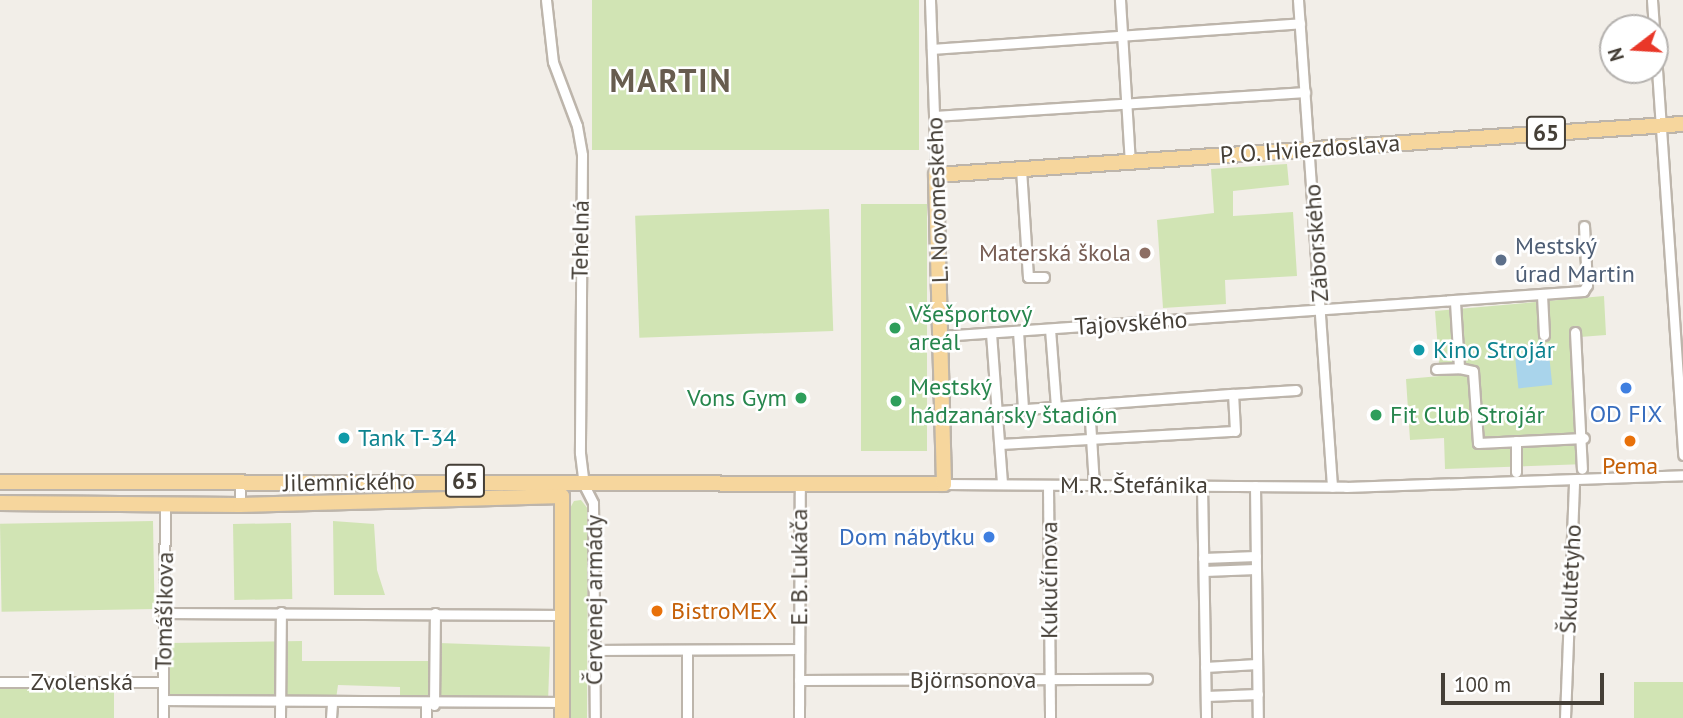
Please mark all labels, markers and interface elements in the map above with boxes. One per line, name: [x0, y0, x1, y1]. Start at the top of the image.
north arrow: [1599, 14, 1669, 84]
text: N: [1603, 45, 1629, 64]
district label: MARTIN: [610, 61, 732, 99]
road number: 65: [1525, 114, 1567, 152]
street label: L. Novomeského: [920, 116, 954, 284]
street label: P. O. Hviezdoslava: [1217, 128, 1403, 170]
street label: Záborského: [1298, 183, 1334, 303]
street label: Tehelná: [565, 200, 595, 280]
place label: Mestský úrad Martin: [1515, 232, 1635, 288]
place label: Materská škola: [979, 239, 1131, 267]
marker: Materská škola: [1137, 245, 1153, 261]
marker: Mestský úrad Martin: [1493, 252, 1509, 268]
place label: Všešportový areál: [909, 300, 1032, 356]
street label: Tajovského: [1074, 305, 1188, 341]
marker: Všešportový areál: [887, 320, 903, 336]
place label: Kino Strojár: [1433, 336, 1555, 364]
marker: Kino Strojár: [1411, 342, 1427, 358]
place label: Mestský hádzanársky štadión: [910, 373, 1118, 429]
marker: OD FIX: [1618, 380, 1634, 396]
place label: Vons Gym: [687, 384, 787, 412]
marker: Vons Gym: [793, 390, 809, 406]
marker: Mestský hádzanársky štadión: [888, 393, 904, 409]
place label: OD FIX: [1590, 400, 1662, 428]
place label: Fit Club Strojár: [1390, 401, 1545, 429]
marker: Fit Club Strojár: [1368, 407, 1384, 423]
place label: Tank T-34: [358, 424, 458, 452]
marker: Tank T-34: [336, 430, 352, 446]
marker: Pema: [1622, 433, 1638, 449]
place label: Pema: [1602, 452, 1658, 480]
road number: 65: [444, 461, 486, 500]
street label: Jilemnického: [283, 466, 415, 498]
street label: M. R. Štefánika: [1058, 471, 1210, 499]
street label: E. B. Lukáča: [785, 507, 813, 627]
street label: Červenej armády: [580, 515, 608, 685]
street label: Kukučínova: [1035, 521, 1063, 639]
place label: Dom nábytku: [839, 523, 975, 551]
street label: Škultétyho: [1553, 524, 1587, 634]
marker: Dom nábytku: [981, 529, 997, 545]
street label: Tomášikova: [149, 552, 179, 670]
place label: BistroMEX: [671, 597, 777, 625]
marker: BistroMEX: [649, 603, 665, 619]
scale bar: [1445, 658, 1608, 702]
street label: Björnsonova: [910, 666, 1036, 694]
street label: Zvolenská: [31, 668, 133, 696]
text: 100 m: [1454, 671, 1511, 698]

